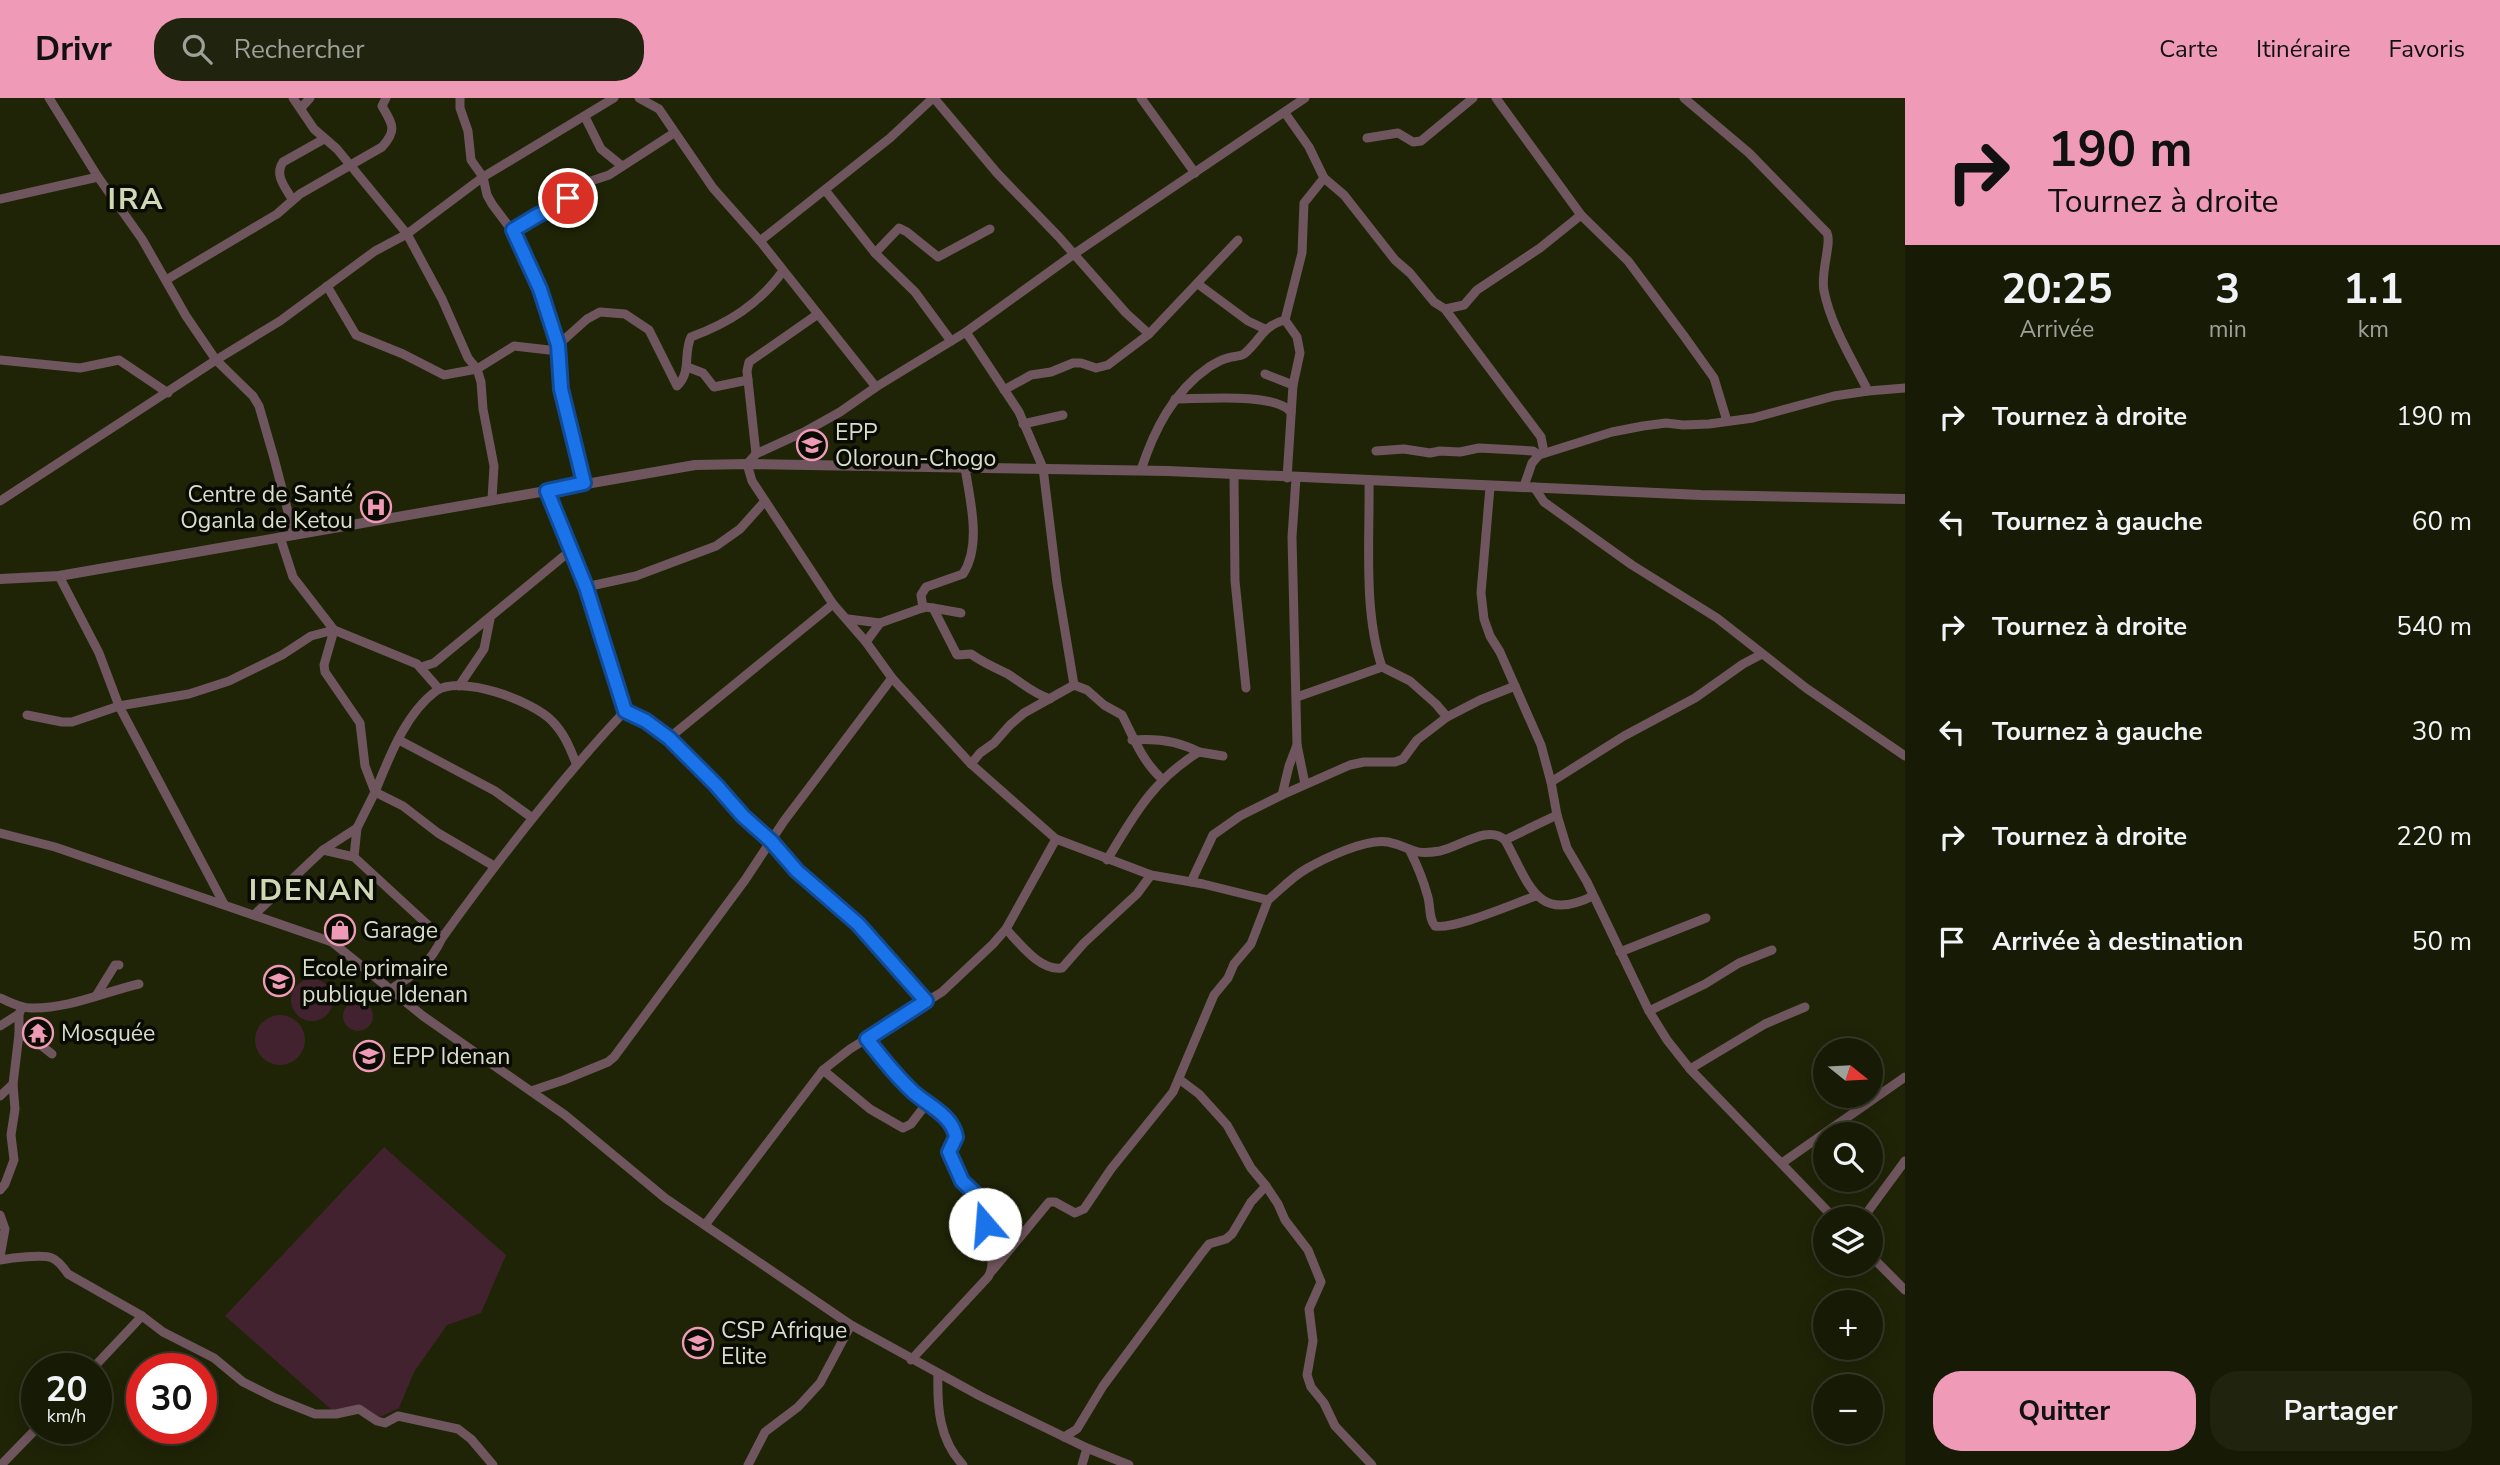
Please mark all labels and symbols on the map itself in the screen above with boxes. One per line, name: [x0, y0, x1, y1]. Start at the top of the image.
pin: [538, 168, 598, 228]
district label: IRA: [108, 179, 164, 220]
place label: EPP Oloroun-Chogo: [835, 417, 996, 474]
school or university icon: EPP Oloroun-Chogo: [795, 428, 829, 462]
place label: Centre de Santé Oganla de Ketou: [180, 479, 353, 536]
hospital icon: Centre de Santé Oganla de Ketou: [359, 490, 393, 524]
district label: IDENAN: [249, 870, 377, 911]
shop icon: Garage: [323, 913, 357, 947]
place label: Garage: [363, 915, 438, 946]
place label: Ecole primaire publique Idenan: [302, 953, 468, 1010]
school or university icon: Ecole primaire publique Idenan: [262, 964, 296, 998]
temple icon: Mosquée: [21, 1016, 55, 1050]
place label: Mosquée: [61, 1018, 155, 1049]
north arrow: [1813, 1038, 1883, 1108]
school or university icon: EPP Idenan: [352, 1039, 386, 1073]
place label: EPP Idenan: [392, 1041, 510, 1072]
position arrow: [948, 1187, 1022, 1261]
place label: CSP Afrique Elite: [721, 1315, 847, 1372]
school or university icon: CSP Afrique Elite: [681, 1326, 715, 1360]
speed limit sign: 30: [126, 1353, 217, 1444]

